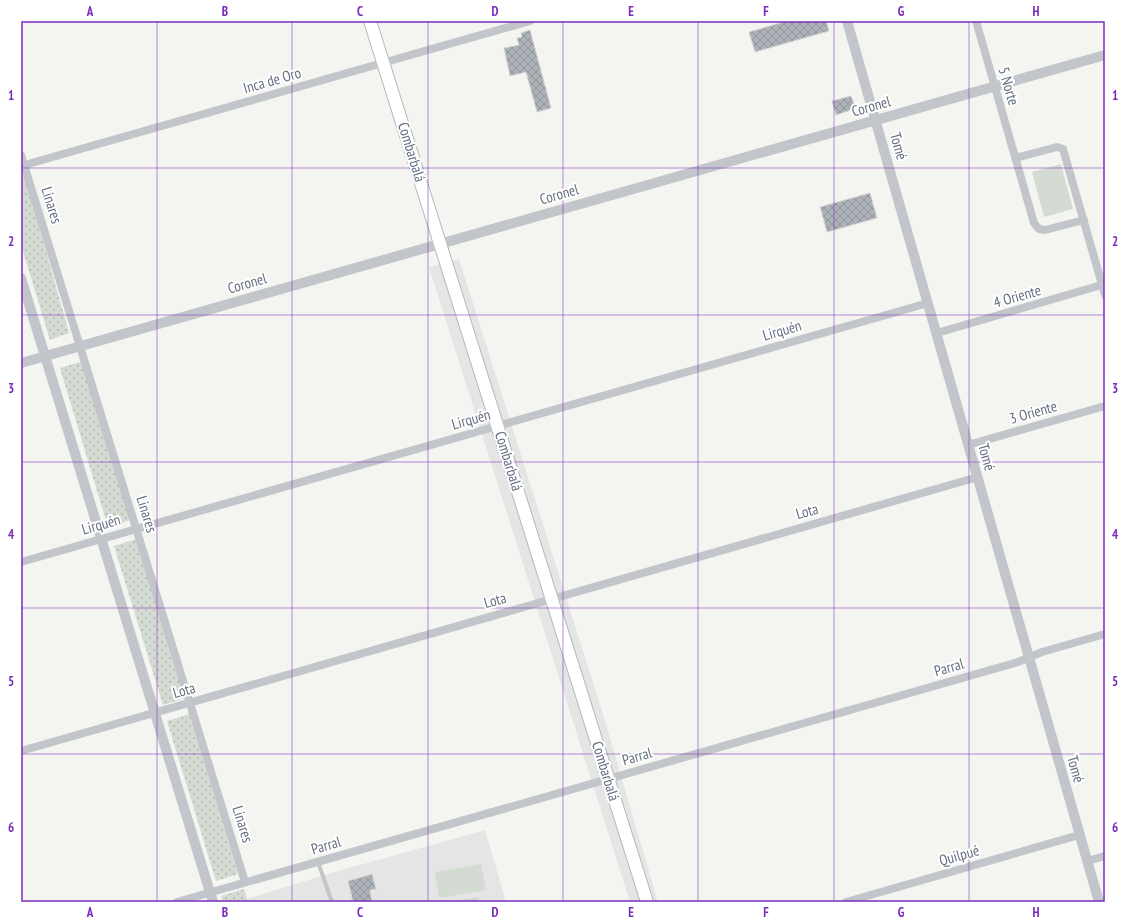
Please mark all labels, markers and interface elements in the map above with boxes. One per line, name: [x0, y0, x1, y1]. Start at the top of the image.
text: A: [86, 3, 94, 20]
text: B: [222, 3, 228, 20]
text: C: [357, 3, 363, 20]
text: D: [492, 3, 499, 20]
text: E: [628, 3, 634, 20]
text: F: [763, 3, 769, 20]
text: G: [898, 3, 905, 20]
text: H: [1033, 3, 1040, 20]
street label: Inca de Oro: [241, 63, 303, 97]
street label: 5 Norte: [994, 65, 1024, 107]
text: 1: [8, 87, 14, 104]
text: 1: [1112, 87, 1118, 104]
street label: Coronel: [849, 91, 893, 121]
street label: Combarbalá: [394, 120, 430, 184]
street label: Tomé: [886, 130, 912, 162]
street label: Coronel: [537, 179, 581, 209]
street label: Linares: [37, 184, 67, 226]
text: 2: [8, 233, 14, 250]
text: 2: [1112, 233, 1118, 250]
street label: Coronel: [225, 268, 269, 298]
street label: 4 Oriente: [991, 280, 1043, 312]
street label: Lirquén: [760, 315, 804, 345]
text: 3: [8, 380, 14, 397]
text: 3: [1112, 380, 1118, 397]
street label: 3 Oriente: [1007, 396, 1059, 428]
street label: Lirquén: [449, 404, 493, 434]
street label: Combarbalá: [491, 429, 527, 493]
street label: Tomé: [974, 441, 1000, 473]
street label: Linares: [132, 493, 162, 535]
street label: Lota: [794, 499, 820, 523]
street label: Lirquén: [79, 509, 123, 539]
text: 4: [8, 526, 15, 543]
text: 4: [1112, 526, 1119, 543]
street label: Lota: [482, 588, 508, 612]
street label: Parral: [932, 654, 967, 680]
text: 5: [8, 673, 14, 690]
text: 5: [1112, 673, 1118, 690]
street label: Lota: [171, 678, 197, 702]
street label: Combarbalá: [588, 739, 624, 803]
street label: Parral: [620, 743, 655, 769]
street label: Tomé: [1063, 753, 1089, 785]
street label: Linares: [228, 803, 258, 845]
text: 6: [8, 819, 14, 836]
text: 6: [1112, 819, 1118, 836]
street label: Parral: [309, 832, 344, 858]
street label: Quilpué: [937, 840, 981, 870]
text: A: [86, 904, 94, 921]
text: B: [222, 904, 228, 921]
text: C: [357, 904, 363, 921]
text: D: [492, 904, 499, 921]
text: E: [628, 904, 634, 921]
text: F: [763, 904, 769, 921]
text: G: [898, 904, 905, 921]
text: H: [1033, 904, 1040, 921]

